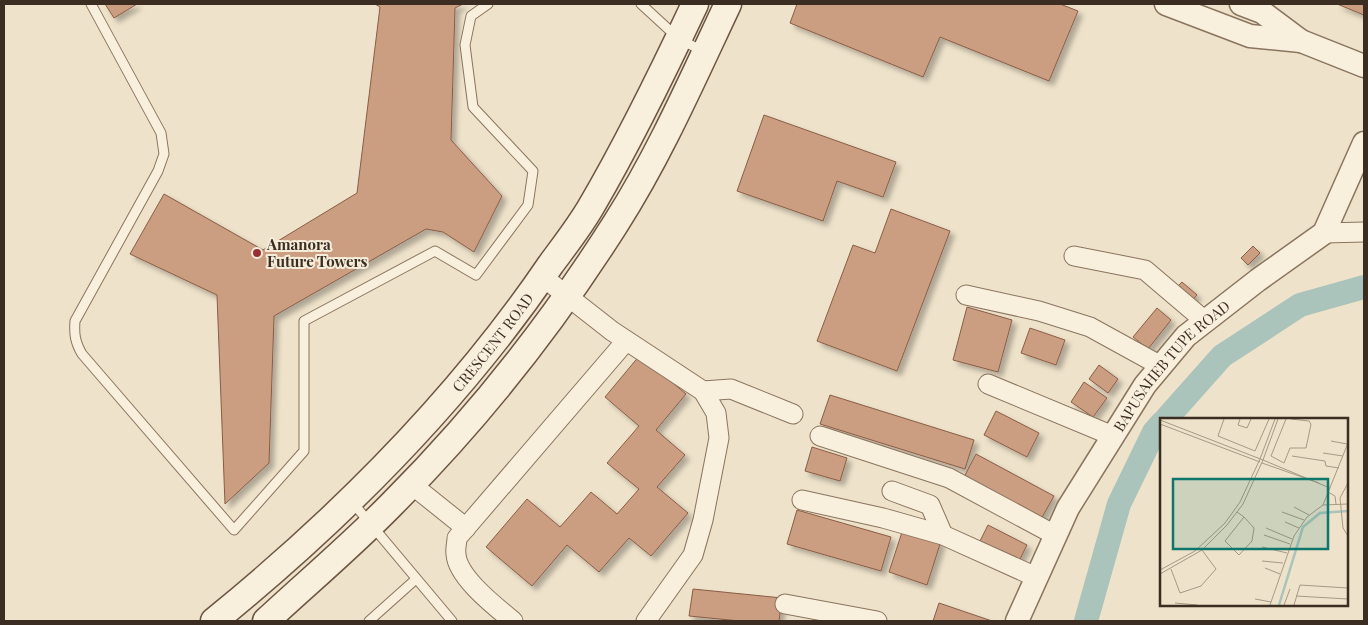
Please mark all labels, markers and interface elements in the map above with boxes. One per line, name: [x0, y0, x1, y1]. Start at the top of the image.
place label: Amanora Future Towers: [266, 234, 368, 271]
marker: Amanora Future Towers: [251, 247, 263, 259]
street label: CRESCENT ROAD: [447, 289, 538, 396]
street label: BAPUSAHEB TUPE ROAD: [1108, 296, 1234, 435]
inset map: [1160, 418, 1348, 605]

